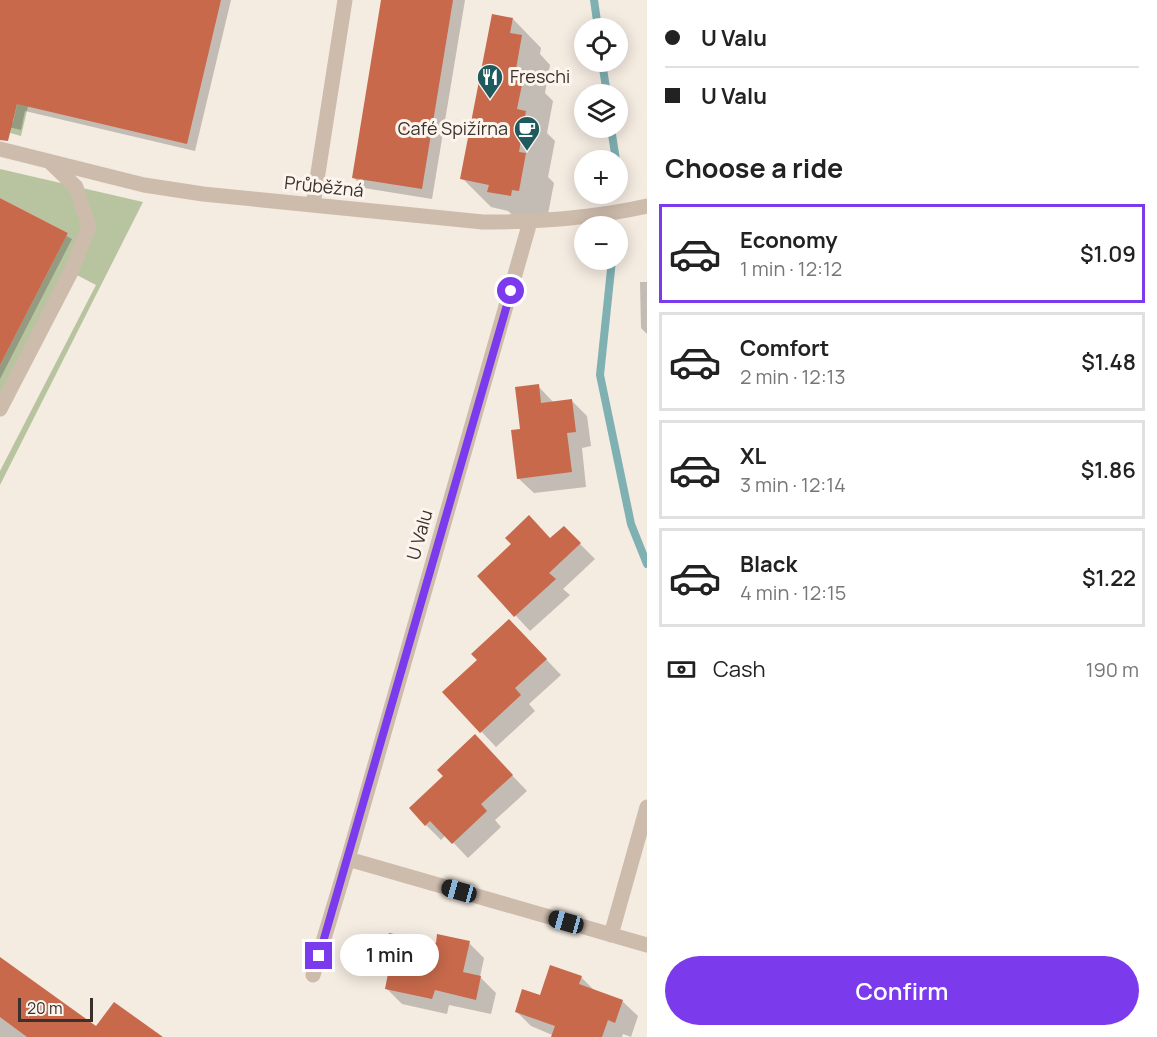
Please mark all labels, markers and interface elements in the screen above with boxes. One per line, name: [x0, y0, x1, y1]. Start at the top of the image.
map controls: [574, 18, 628, 270]
button: locate: [574, 18, 628, 72]
text: U Valu: [701, 23, 767, 53]
restaurant icon: Freschi: [475, 62, 505, 100]
place label: Freschi: [510, 64, 570, 88]
text: U Valu: [701, 81, 767, 111]
button: layers: [574, 84, 628, 138]
cafe icon: Café Spižírna: [512, 114, 542, 152]
place label: Café Spižírna: [398, 116, 508, 140]
text: Choose a ride: [665, 149, 843, 186]
button: +: [574, 150, 628, 204]
street label: Průběžná: [283, 170, 365, 202]
button: −: [574, 216, 628, 270]
text: Economy: [740, 225, 838, 255]
icon: car: [668, 227, 722, 281]
text: $1.09: [1080, 239, 1136, 269]
text: 1 min · 12:12: [740, 255, 842, 282]
route start: [497, 277, 524, 304]
text: Comfort: [740, 333, 829, 363]
icon: car: [668, 335, 722, 389]
text: $1.48: [1081, 347, 1136, 377]
text: 2 min · 12:13: [740, 363, 845, 390]
text: XL: [740, 441, 766, 471]
icon: car: [668, 443, 722, 497]
text: $1.86: [1081, 455, 1136, 485]
text: 3 min · 12:14: [740, 471, 846, 498]
street label: U Valu: [400, 507, 438, 563]
text: Black: [740, 549, 797, 579]
icon: car: [668, 551, 722, 605]
text: $1.22: [1082, 563, 1136, 593]
text: 4 min · 12:15: [740, 579, 846, 606]
icon: cash: [665, 653, 698, 686]
text: Cash: [713, 654, 766, 684]
text: 190 m: [1086, 656, 1139, 683]
car: [439, 877, 479, 905]
car: [546, 908, 586, 936]
callout: 1 min: [340, 935, 439, 977]
text: 1 min: [366, 941, 413, 968]
route end: [305, 942, 332, 969]
button: Confirm: [665, 956, 1139, 1025]
scale bar: [18, 995, 93, 1022]
text: 20 m: [27, 997, 63, 1019]

